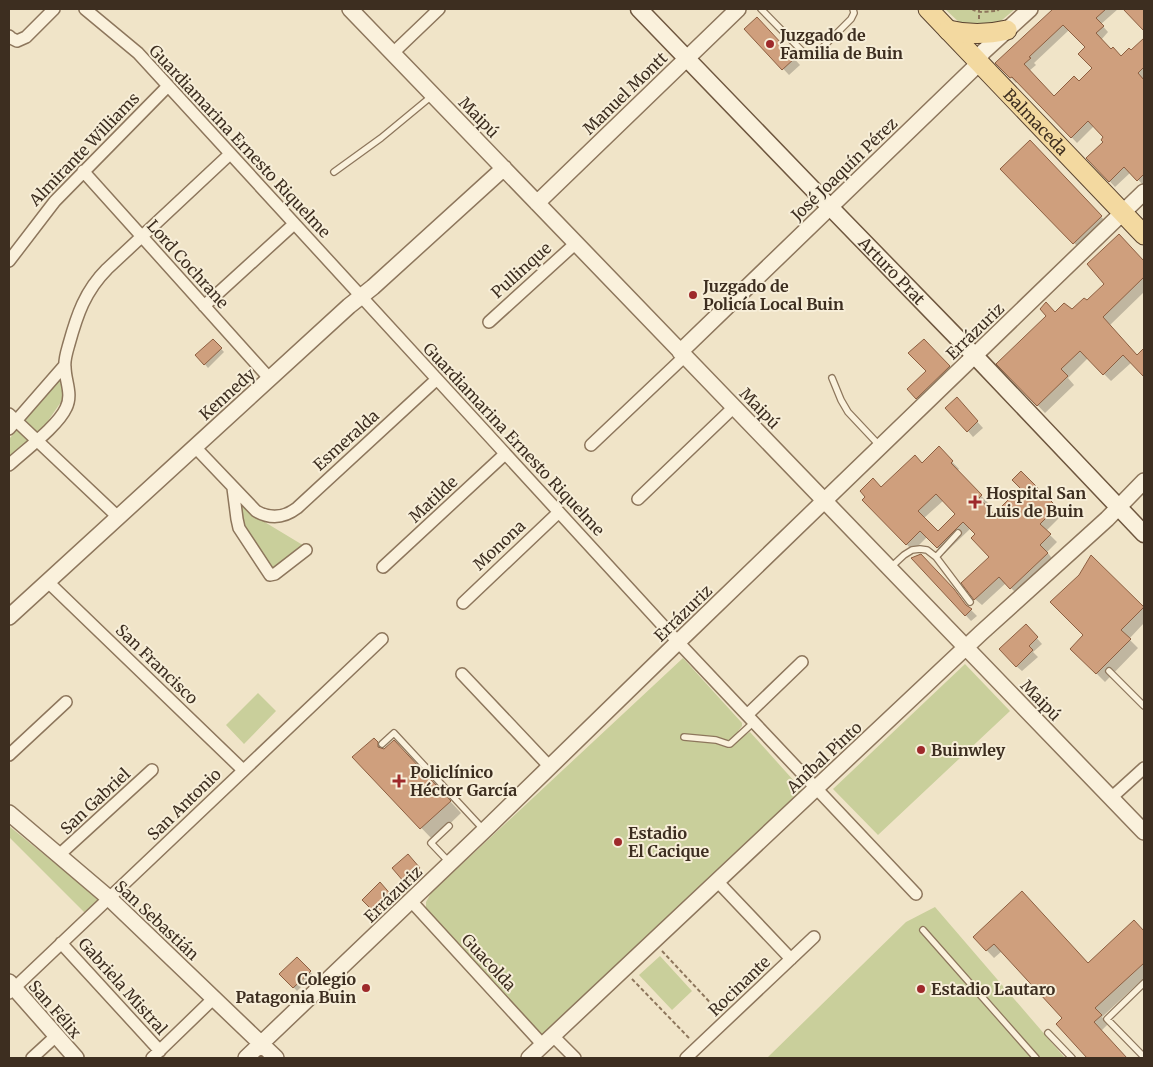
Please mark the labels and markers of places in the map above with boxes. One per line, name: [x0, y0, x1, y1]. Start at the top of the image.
place label: Juzgado de Familia de Buin: [779, 25, 903, 63]
marker: Juzgado de Familia de Buin: [764, 38, 776, 50]
place label: Juzgado de Policía Local Buin: [702, 276, 844, 314]
marker: Juzgado de Policía Local Buin: [687, 289, 699, 301]
place label: Hospital San Luis de Buin: [986, 483, 1086, 521]
marker: Hospital San Luis de Buin: [968, 495, 982, 509]
place label: Buinwley: [931, 740, 1006, 760]
marker: Buinwley: [915, 744, 927, 756]
place label: Policlínico Héctor García: [410, 762, 517, 800]
marker: Policlínico Héctor García: [392, 774, 406, 788]
place label: Estadio El Cacique: [628, 823, 710, 861]
marker: Estadio El Cacique: [612, 836, 624, 848]
place label: Colegio Patagonia Buin: [236, 969, 356, 1007]
place label: Estadio Lautaro: [931, 979, 1056, 999]
marker: Colegio Patagonia Buin: [360, 982, 372, 994]
marker: Estadio Lautaro: [915, 983, 927, 995]

